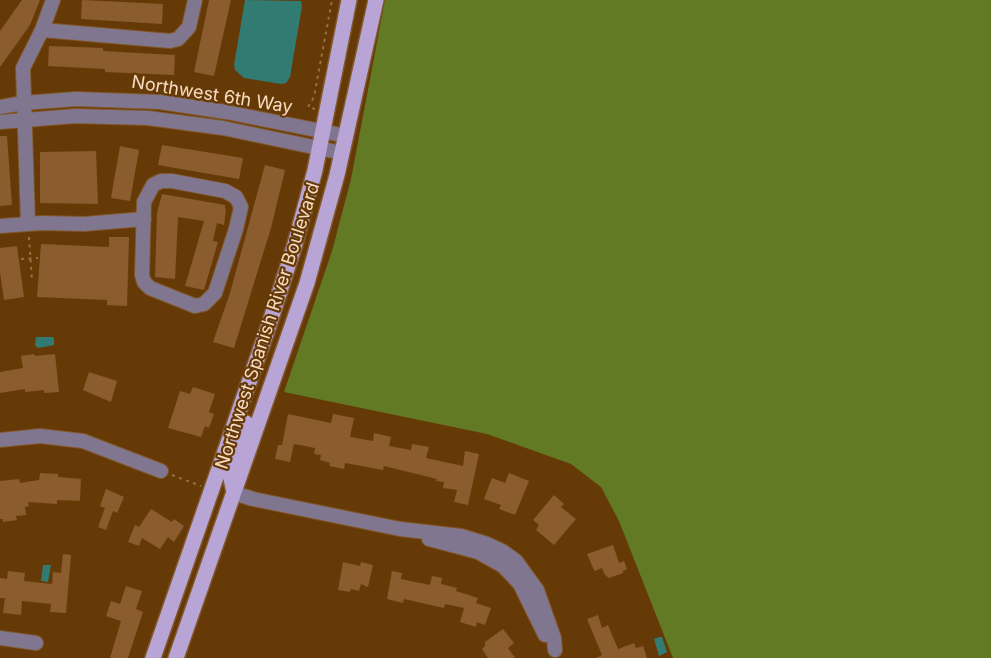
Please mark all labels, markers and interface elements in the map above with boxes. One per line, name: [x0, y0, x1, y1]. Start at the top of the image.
street label: Northwest 6th Way: [130, 72, 294, 118]
street label: Northwest Spanish River Boulevard: [211, 180, 325, 472]

